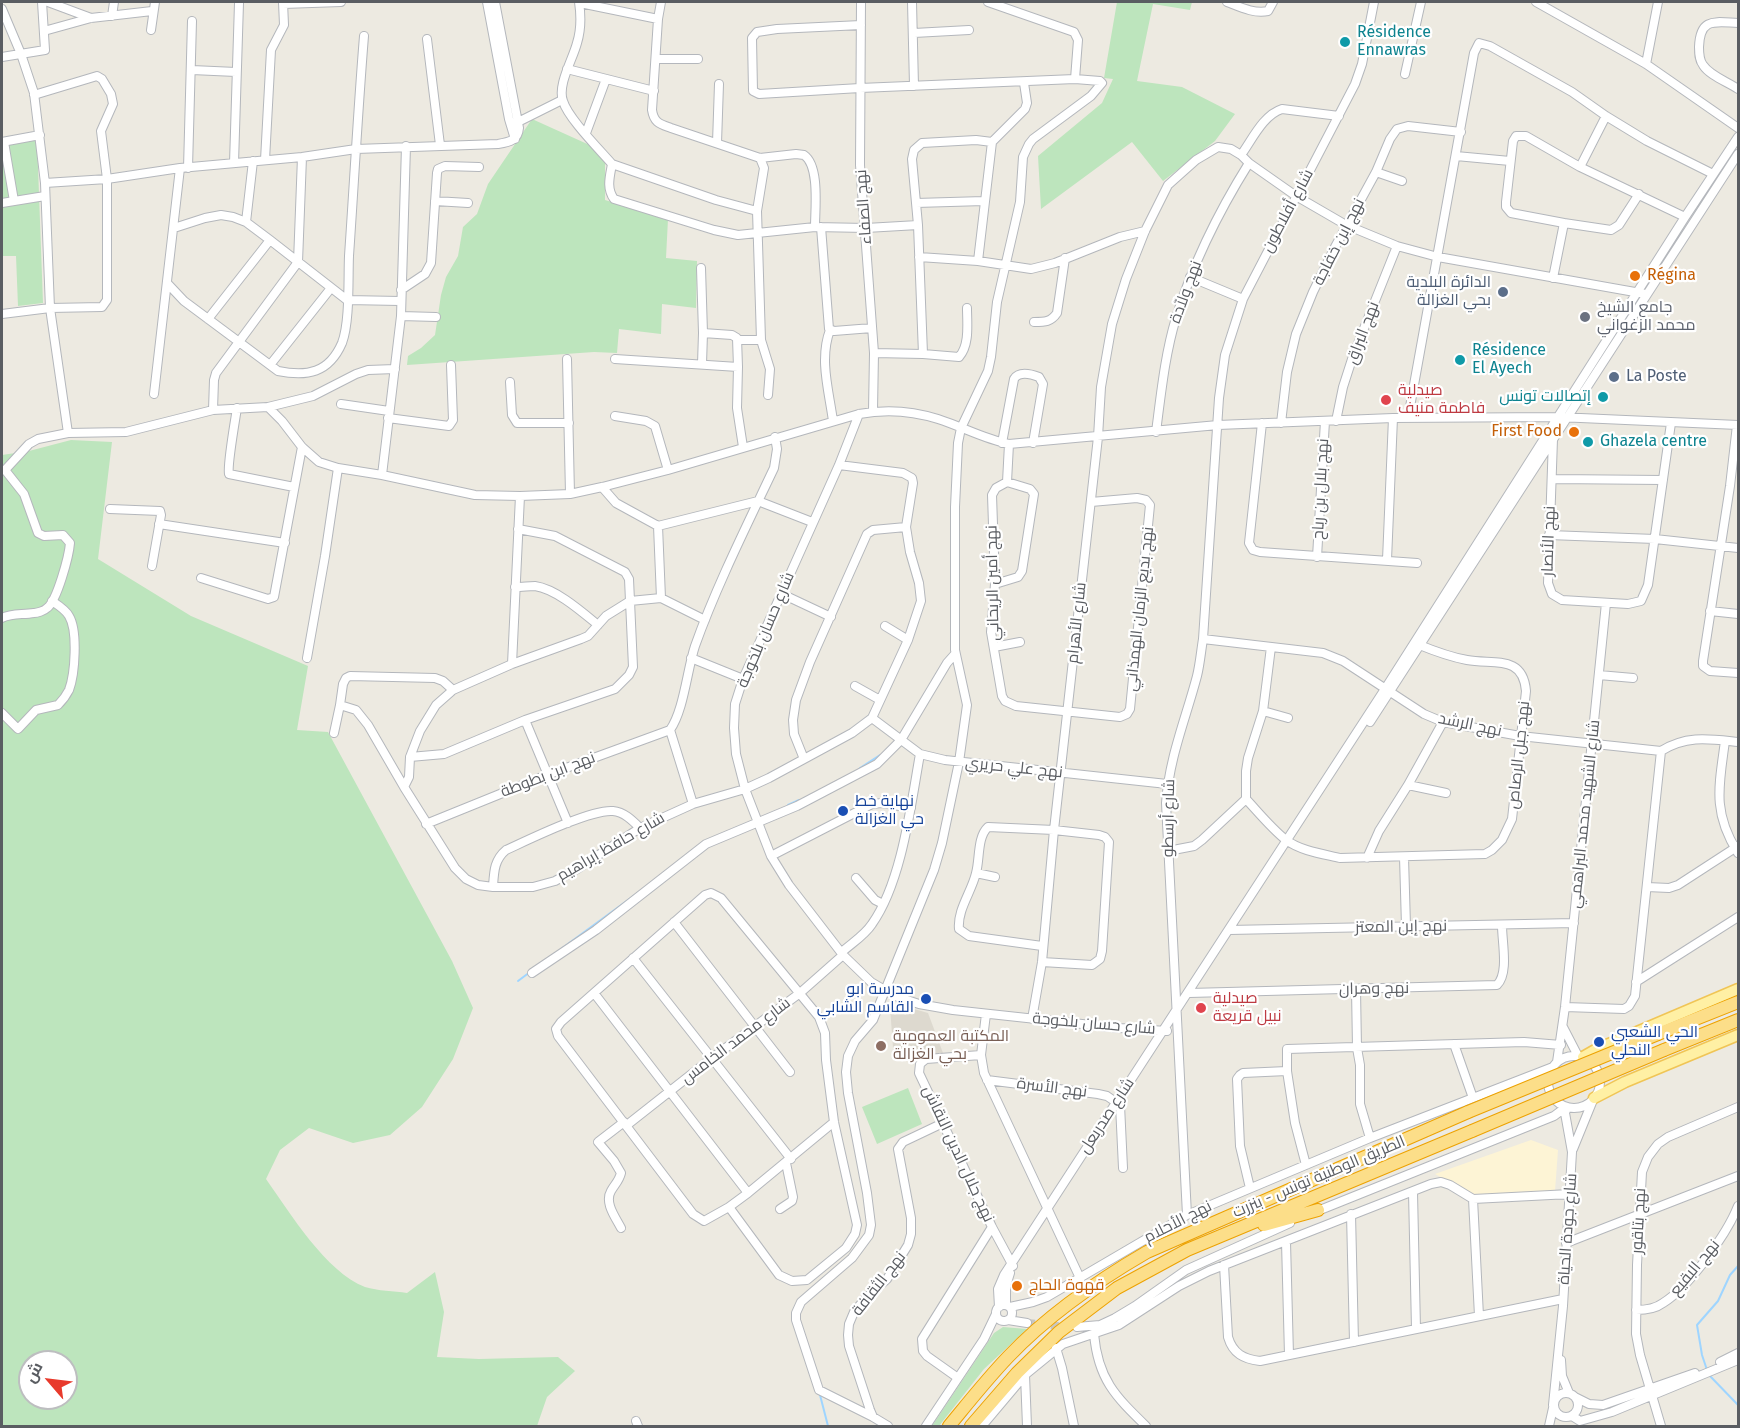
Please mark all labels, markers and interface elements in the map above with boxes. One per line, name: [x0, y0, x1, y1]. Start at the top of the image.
place label: Résidence Ennawras: [1357, 23, 1431, 61]
marker: Résidence Ennawras: [1338, 35, 1352, 49]
street label: شارع أفلاطون: [1258, 166, 1318, 256]
street label: نهج الصفاء: [852, 169, 876, 245]
street label: نهج إبن خفاجة: [1309, 195, 1369, 289]
street label: نهج ولاّدة: [1166, 258, 1206, 326]
place label: Régina: [1647, 266, 1696, 286]
marker: Régina: [1628, 269, 1642, 283]
place label: الدائرة البلدية بحي الغزالة: [1406, 273, 1491, 311]
marker: الدائرة البلدية بحي الغزالة: [1496, 285, 1510, 299]
place label: جامع الشيخ محمد الزغواني: [1597, 298, 1695, 336]
street label: نهج البراق: [1342, 299, 1384, 367]
marker: جامع الشيخ محمد الزغواني: [1578, 310, 1592, 324]
place label: Résidence El Ayech: [1472, 341, 1546, 379]
marker: Résidence El Ayech: [1453, 353, 1467, 367]
place label: La Poste: [1626, 367, 1687, 387]
marker: La Poste: [1607, 370, 1621, 384]
place label: صيدلية فاطمة منيف: [1398, 381, 1485, 419]
place label: إتصالات تونس: [1499, 387, 1591, 407]
marker: إتصالات تونس: [1596, 390, 1610, 404]
marker: صيدلية فاطمة منيف: [1379, 393, 1393, 407]
place label: First Food: [1491, 422, 1562, 442]
marker: First Food: [1567, 425, 1581, 439]
place label: Ghazela centre: [1600, 432, 1707, 452]
marker: Ghazela centre: [1581, 435, 1595, 449]
street label: نهج بلال بن رباح: [1309, 438, 1333, 540]
street label: نهج الأنصار: [1538, 505, 1560, 577]
street label: نهج أمين الريحاني: [982, 525, 1004, 641]
street label: نهج بديع الزمان الهمذاني: [1122, 526, 1158, 692]
street label: شارع حسان بلخوجة: [733, 569, 799, 691]
street label: شارع الأهرام: [1063, 581, 1091, 665]
street label: نهج جبل الرصاص: [1504, 700, 1534, 810]
street label: نهج الرشد: [1436, 709, 1504, 741]
street label: شارع الشهيد محمد البراهمي: [1566, 719, 1604, 909]
street label: نهج ابن بطوطة: [498, 748, 598, 802]
street label: نهج علي حريري: [964, 753, 1064, 783]
street label: شارع أرسطو: [1159, 779, 1179, 857]
place label: نهاية خط حي الغزالة: [855, 792, 924, 830]
marker: نهاية خط حي الغزالة: [836, 804, 850, 818]
street label: شارع حافظ إبراهيم: [554, 808, 668, 886]
street label: نهج إبن المعتز: [1355, 917, 1447, 937]
street label: نهج وهران: [1339, 979, 1409, 999]
place label: مدرسة ابو القاسم الشابي: [817, 980, 914, 1018]
place label: صيدلية نبيل قريعة: [1213, 989, 1282, 1027]
marker: مدرسة ابو القاسم الشابي: [919, 992, 933, 1006]
street label: شارع محمد الخامس: [677, 994, 795, 1088]
marker: صيدلية نبيل قريعة: [1194, 1001, 1208, 1015]
street label: شارع حسان بلخوجة: [1032, 1009, 1156, 1039]
place label: الحي الشعبي النحلي: [1611, 1023, 1698, 1061]
place label: المكتبة العمومية بحي الغزالة: [893, 1027, 1009, 1065]
marker: الحي الشعبي النحلي: [1592, 1035, 1606, 1049]
marker: المكتبة العمومية بحي الغزالة: [874, 1039, 888, 1053]
street label: نهج الأسرة: [1016, 1074, 1088, 1102]
street label: شارع صدربعل: [1075, 1074, 1139, 1158]
street label: نهج جلال الدين النقاش: [918, 1083, 998, 1225]
street label: الطريق الوطنية تونس - بنزرت: [1230, 1132, 1408, 1222]
street label: شارع جودة الحياة: [1555, 1173, 1581, 1285]
street label: نهج بتاقور: [1628, 1188, 1650, 1254]
street label: نهج الأحلام: [1141, 1197, 1215, 1247]
street label: نهج البقيع: [1666, 1236, 1724, 1300]
street label: نهج الثقافة: [848, 1248, 910, 1320]
place label: قهوة الحاج: [1029, 1276, 1104, 1296]
marker: قهوة الحاج: [1010, 1279, 1024, 1293]
north arrow: [18, 1350, 78, 1410]
text: ش: [20, 1359, 47, 1386]

